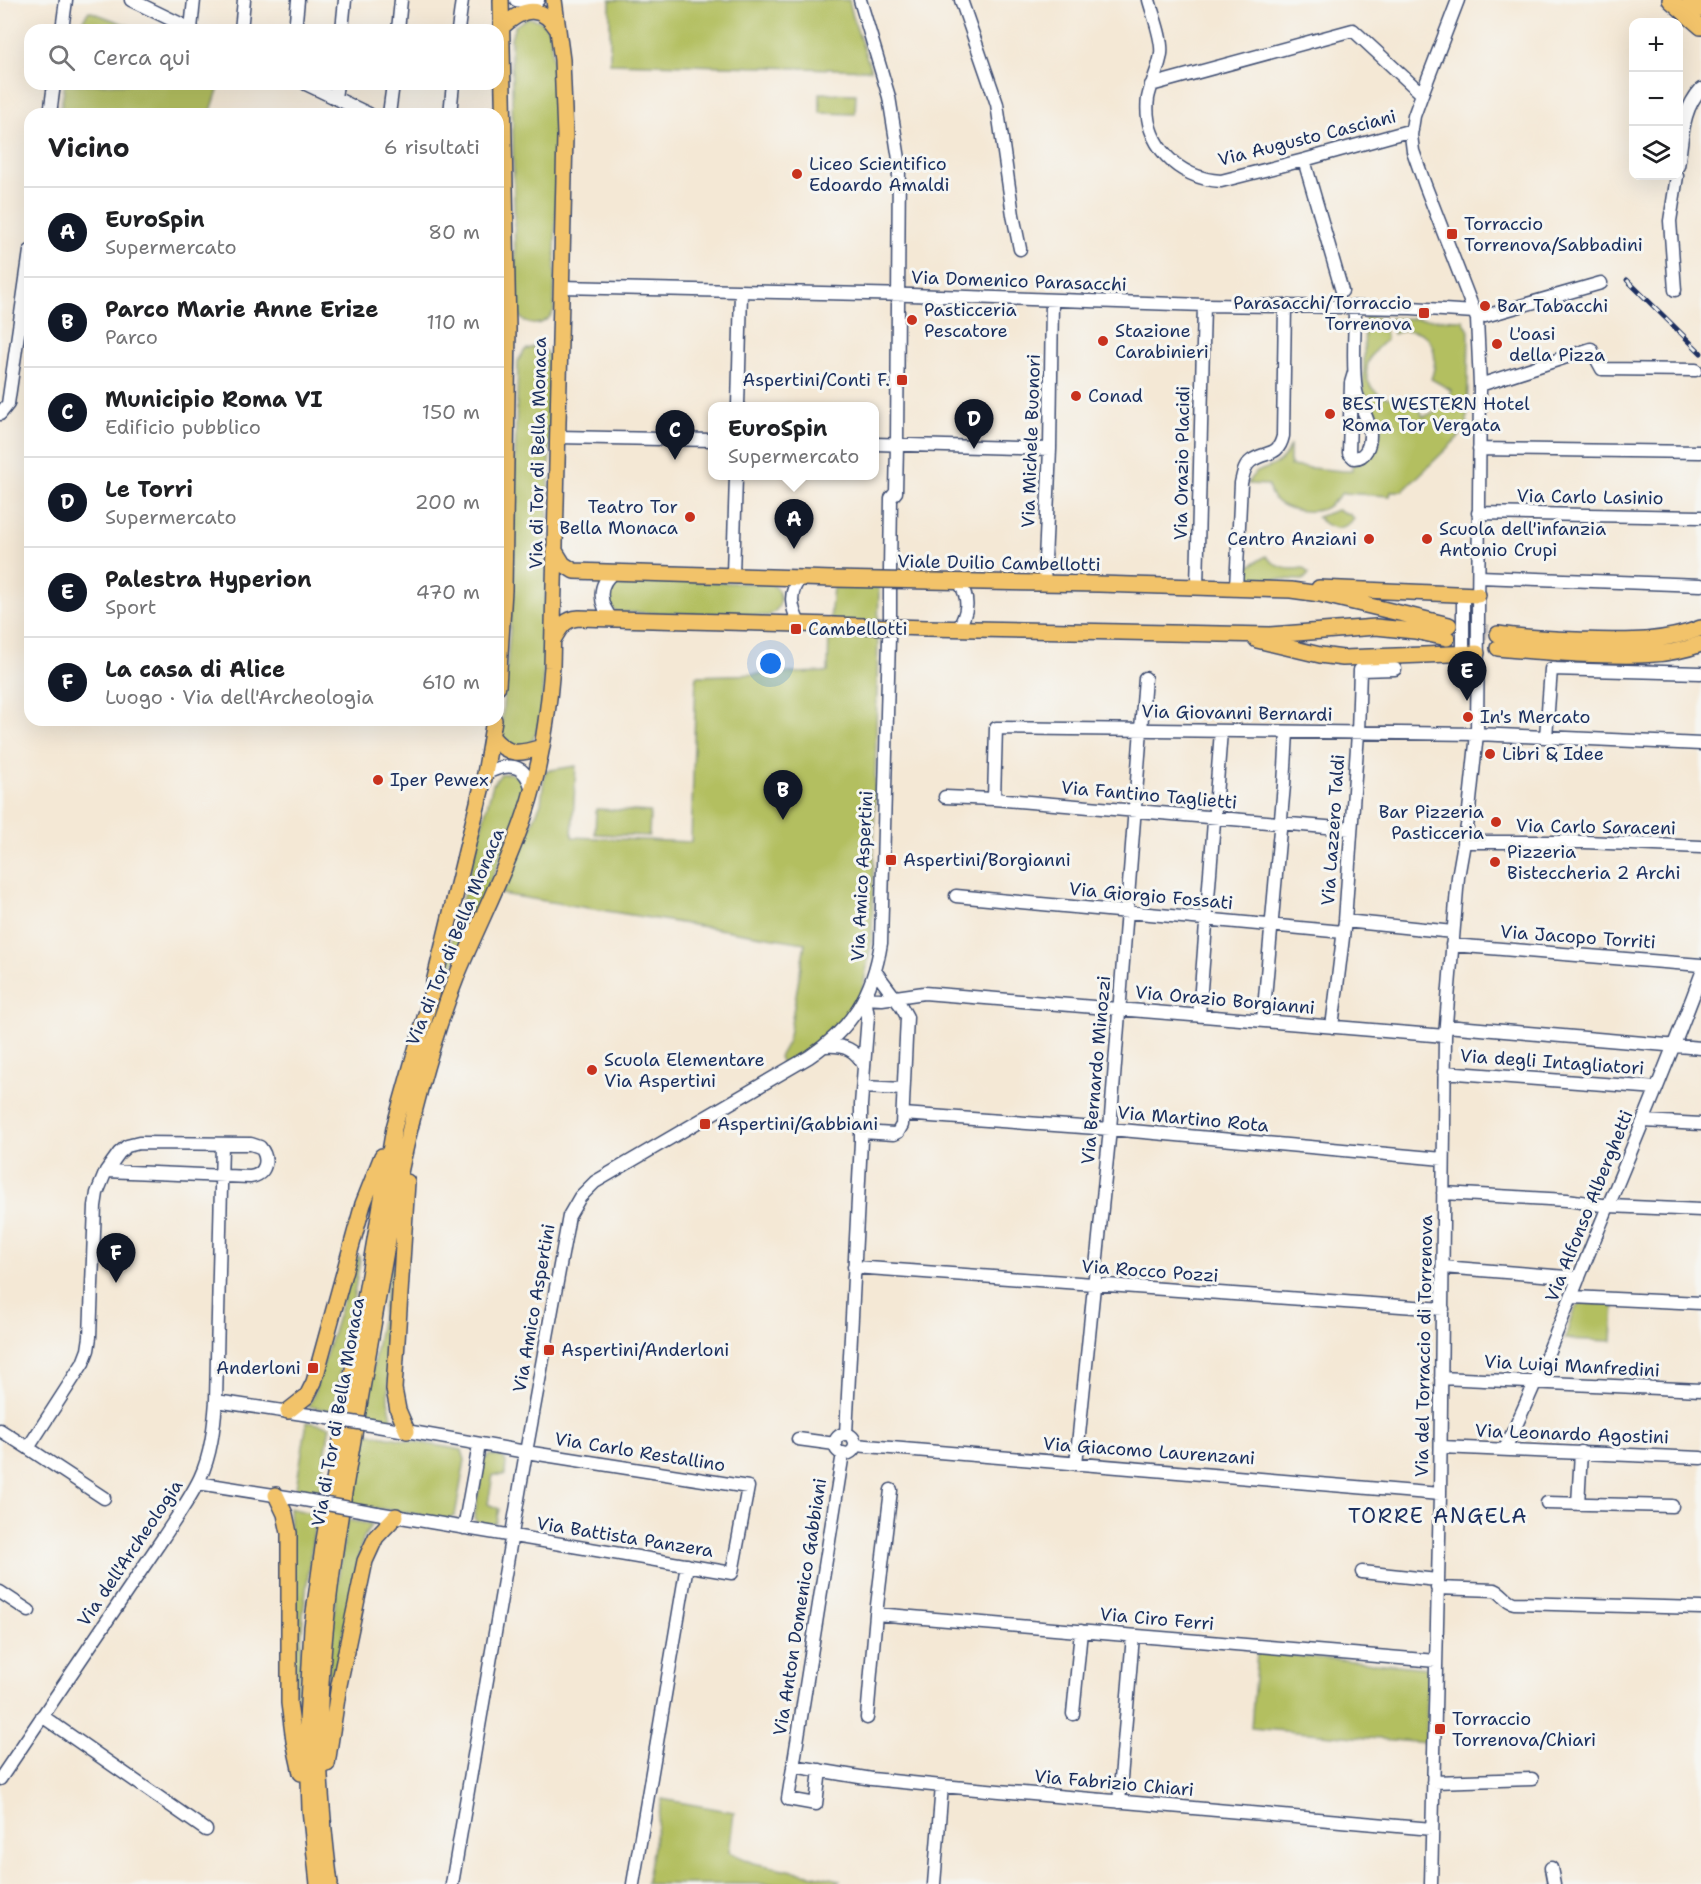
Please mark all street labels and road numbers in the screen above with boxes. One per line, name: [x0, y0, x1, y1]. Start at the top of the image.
street label: Via Augusto Casciani: [1215, 104, 1399, 172]
street label: Via Domenico Parasacchi: [911, 265, 1127, 297]
street label: Via di Tor di Bella Monaca: [524, 337, 552, 569]
street label: Via Michele Buonori: [1016, 354, 1046, 528]
street label: Via Orazio Placidi: [1169, 386, 1195, 540]
street label: Via Carlo Lasinio: [1516, 484, 1664, 510]
street label: Viale Duilio Cambellotti: [897, 549, 1101, 577]
street label: Via Giovanni Bernardi: [1141, 699, 1333, 727]
street label: Via Lazzero Taldi: [1316, 753, 1350, 907]
street label: Via Fantino Taglietti: [1060, 775, 1238, 815]
street label: Via Amico Aspertini: [846, 790, 878, 962]
street label: Via Carlo Saraceni: [1516, 814, 1676, 840]
street label: Via di Tor di Bella Monaca: [400, 825, 510, 1049]
street label: Via Giorgio Fossati: [1068, 877, 1234, 915]
street label: Via Jacopo Torriti: [1499, 920, 1657, 954]
street label: Via Bernardo Minozzi: [1076, 975, 1116, 1165]
street label: Via Orazio Borgianni: [1134, 980, 1316, 1020]
street label: Via degli Intagliatori: [1459, 1044, 1645, 1080]
street label: Via Martino Rota: [1116, 1100, 1270, 1138]
street label: Via Alfonso Alberghetti: [1540, 1107, 1638, 1305]
street label: Via del Torraccio di Torrenova: [1410, 1215, 1438, 1477]
street label: Via Amico Aspertini: [507, 1222, 561, 1394]
street label: Via Rocco Pozzi: [1081, 1254, 1219, 1288]
street label: Via di Tor di Bella Monaca: [306, 1296, 370, 1528]
street label: Via Luigi Manfredini: [1484, 1349, 1660, 1383]
street label: Via Leonardo Agostini: [1475, 1419, 1669, 1449]
street label: Via Carlo Restallino: [553, 1427, 727, 1477]
street label: Via Giacomo Laurenzani: [1042, 1432, 1256, 1470]
street label: Via dell'Archeologia: [72, 1475, 188, 1631]
street label: Via Anton Domenico Gabbiani: [768, 1476, 832, 1738]
street label: Via Battista Panzera: [535, 1511, 715, 1563]
street label: Via Ciro Ferri: [1099, 1602, 1215, 1636]
street label: Via Fabrizio Chiari: [1033, 1764, 1195, 1802]

